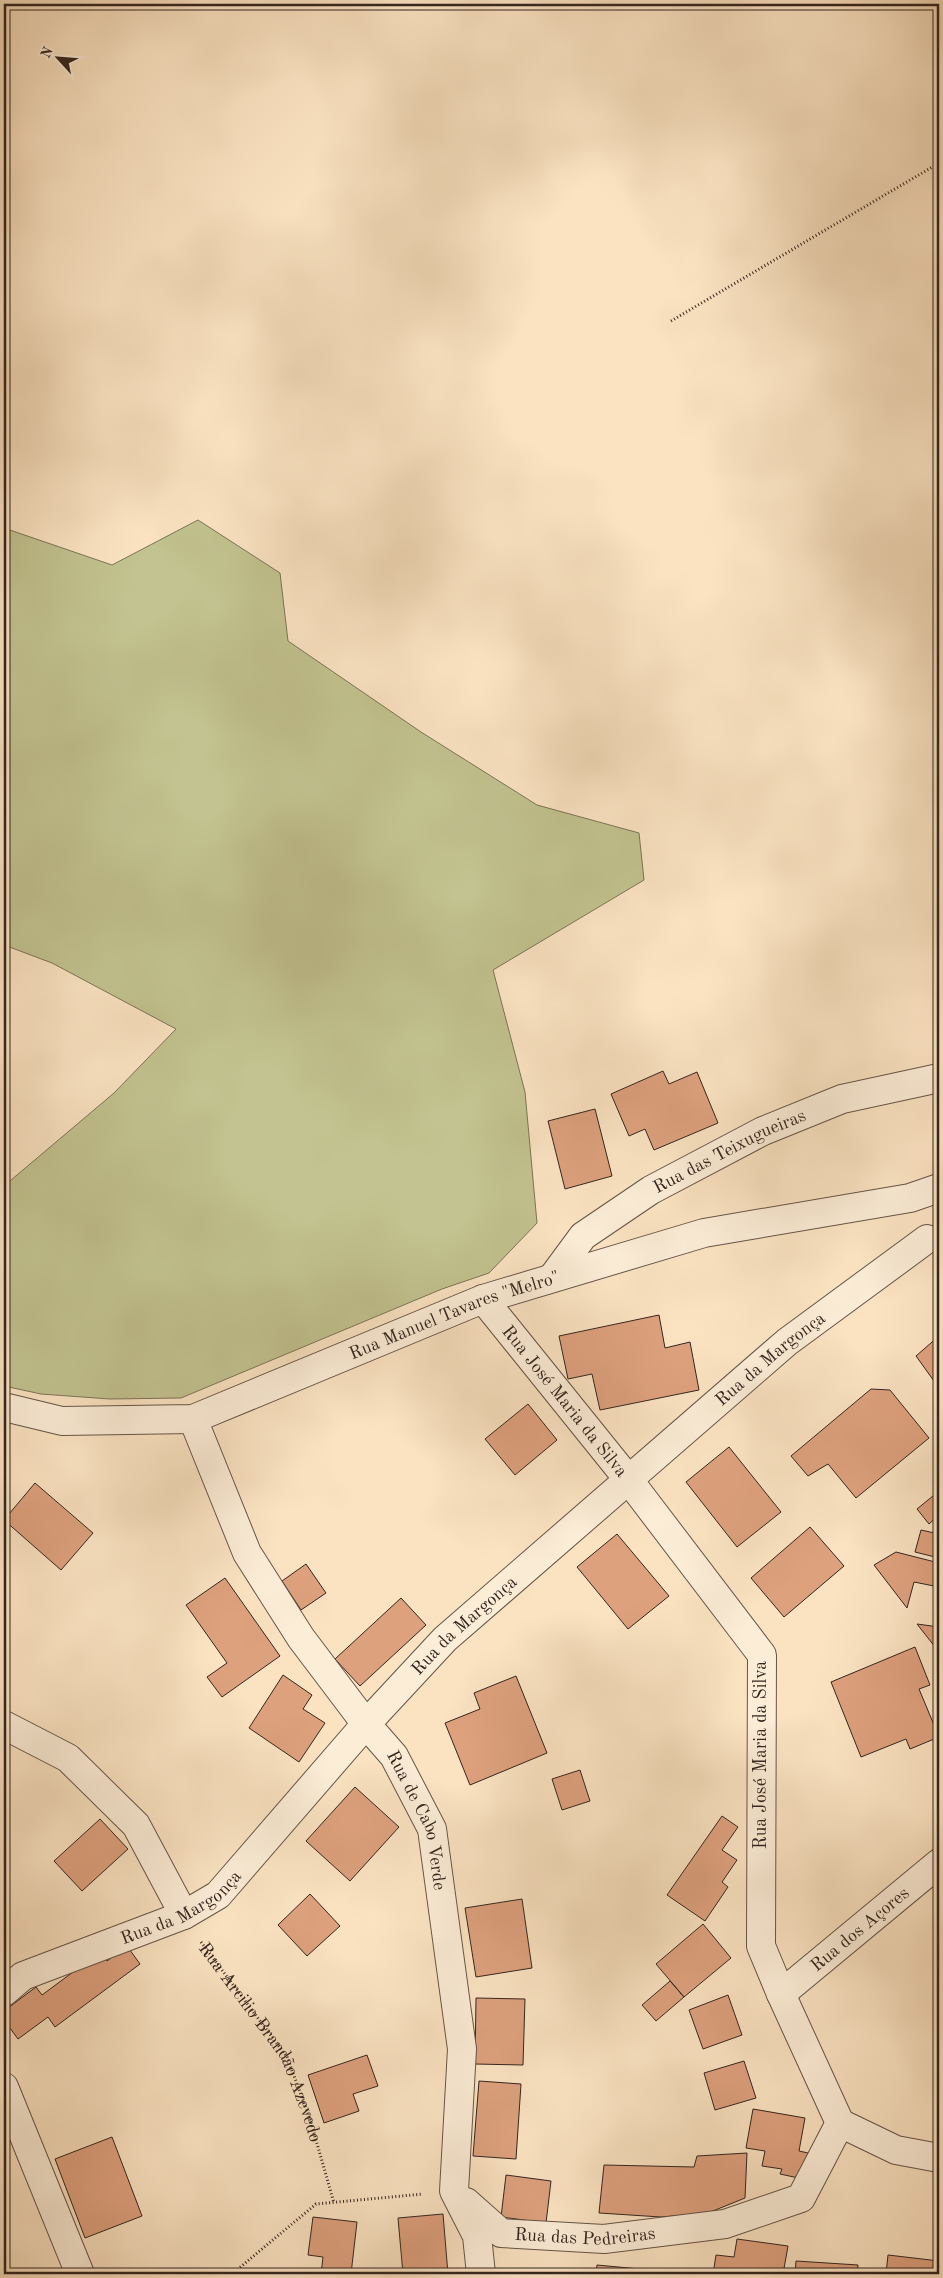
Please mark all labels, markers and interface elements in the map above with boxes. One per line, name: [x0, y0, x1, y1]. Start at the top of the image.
north arrow: [32, 32, 82, 82]
text: N: [39, 45, 56, 61]
street label: Rua das Teixugueiras: [651, 1107, 809, 1197]
street label: Rua Manuel Tavares "Melro": [347, 1269, 562, 1363]
street label: Rua da Margonça: [712, 1309, 829, 1410]
street label: Rua José Maria da Silva: [498, 1323, 631, 1481]
street label: Rua da Margonça: [409, 1573, 521, 1679]
street label: Rua José Maria da Silva: [752, 1661, 770, 1849]
street label: Rua de Cabo Verde: [383, 1748, 448, 1891]
street label: Rua da Margonça: [118, 1867, 245, 1948]
street label: Rua dos Açores: [808, 1884, 913, 1975]
street label: Rua Arcilio Brandão Azevedo: [195, 1940, 324, 2144]
street label: Rua das Pedreiras: [514, 2225, 657, 2249]

